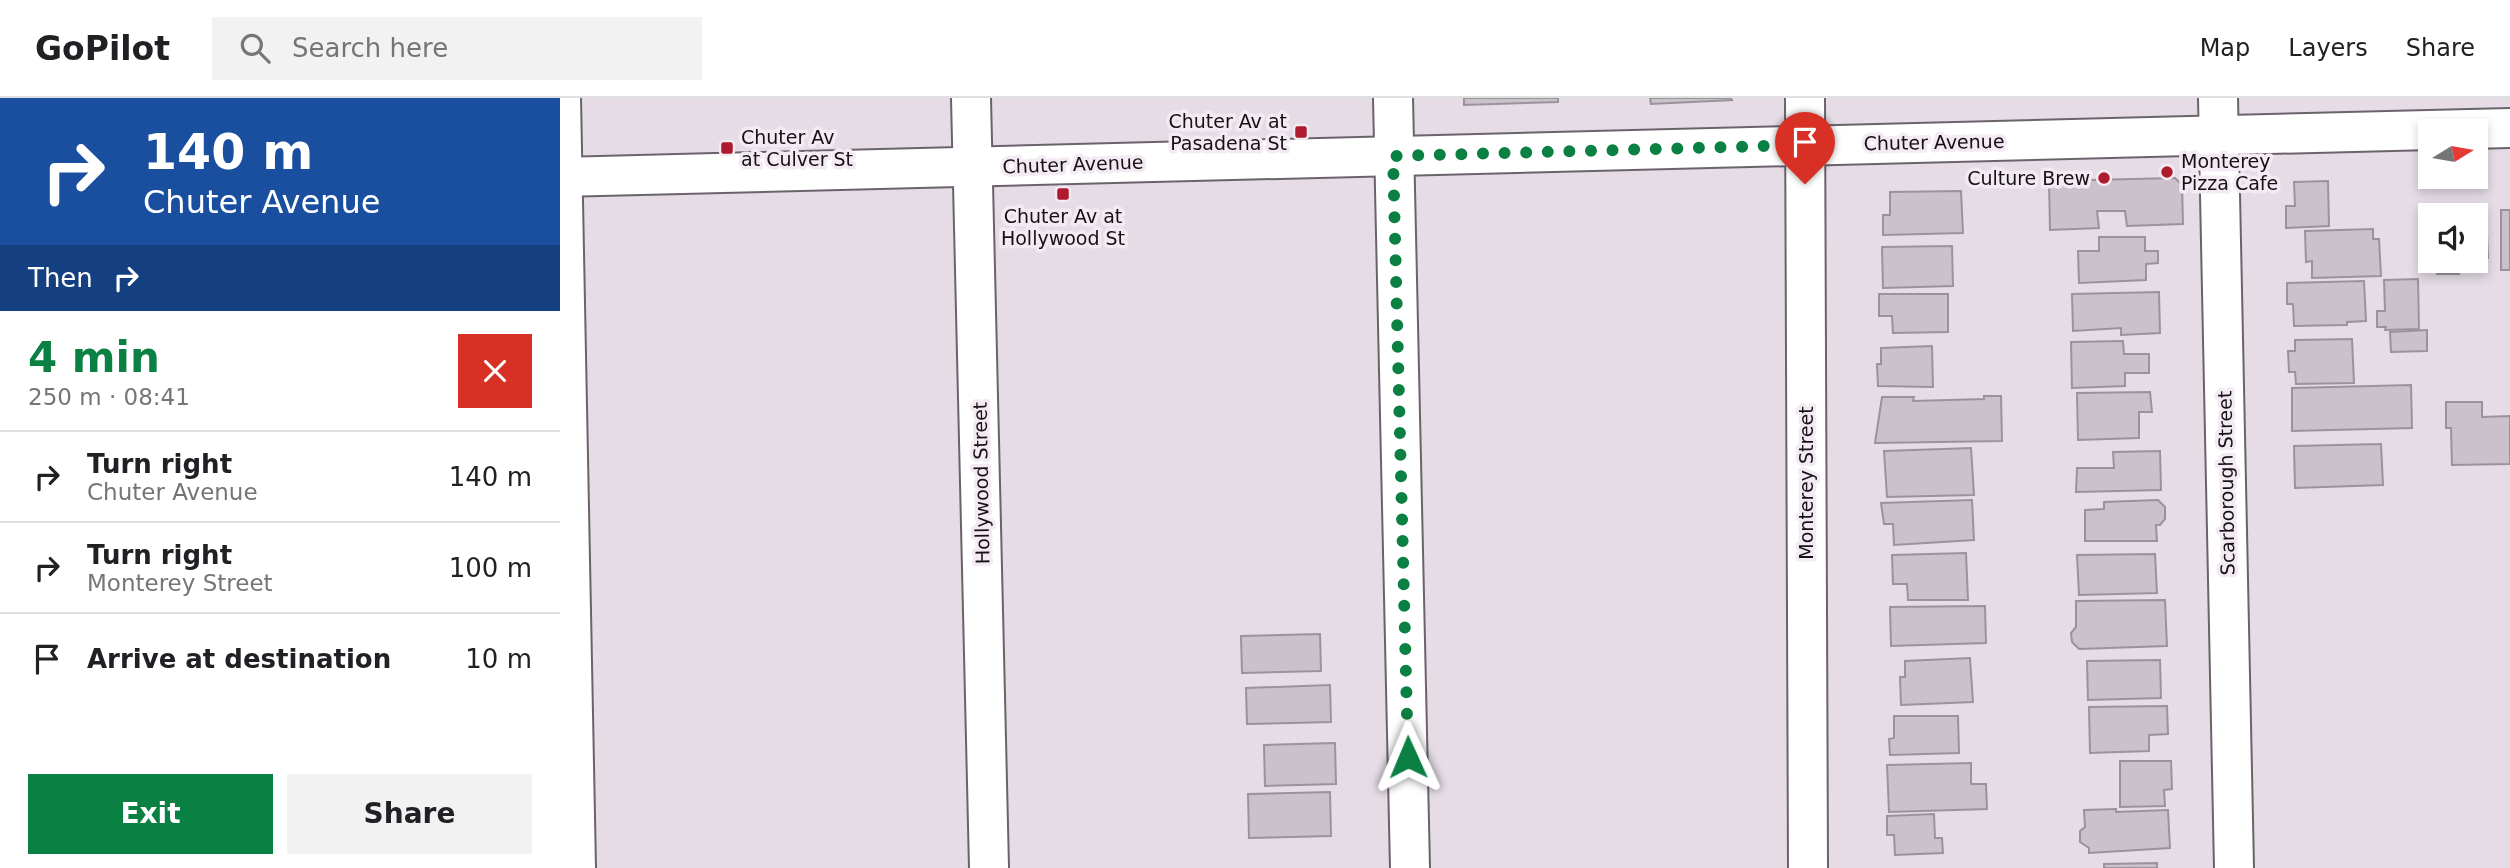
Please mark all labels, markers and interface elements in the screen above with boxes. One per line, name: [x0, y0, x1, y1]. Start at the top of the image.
search box: [212, 17, 702, 80]
text: GoPilot: [35, 29, 170, 68]
icon: search: [236, 29, 274, 67]
text: Search here: [292, 33, 448, 63]
text: Map: [2200, 34, 2250, 62]
text: Layers: [2288, 34, 2368, 62]
text: Share: [2406, 34, 2475, 62]
place label: Chuter Av at Pasadena St: [1168, 110, 1287, 154]
pin: [1775, 112, 1835, 184]
north arrow: [2418, 119, 2488, 189]
map controls: [2418, 119, 2488, 273]
icon: arrive: [1786, 123, 1824, 161]
text: 140 m: [143, 124, 313, 181]
marker: Chuter Av at Pasadena St: [1293, 124, 1309, 140]
icon: right: [28, 126, 119, 217]
place label: Chuter Av at Culver St: [741, 126, 853, 170]
street label: Chuter Avenue: [1863, 130, 2005, 154]
marker: Chuter Av at Culver St: [719, 140, 735, 156]
place label: Monterey Pizza Cafe: [2181, 150, 2278, 194]
street label: Chuter Avenue: [1002, 151, 1144, 177]
marker: Monterey Pizza Cafe: [2159, 164, 2175, 180]
place label: Culture Brew: [1967, 167, 2090, 189]
marker: Culture Brew: [2096, 170, 2112, 186]
text: Chuter Avenue: [143, 183, 380, 221]
marker: Chuter Av at Hollywood St: [1055, 186, 1071, 202]
button: sound: [2418, 203, 2488, 273]
place label: Chuter Av at Hollywood St: [1001, 205, 1125, 249]
icon: right: [107, 259, 145, 297]
text: Then: [28, 263, 93, 293]
text: 4 min: [28, 333, 160, 382]
button: close: [458, 334, 532, 408]
text: 250 m · 08:41: [28, 384, 190, 410]
street label: Scarborough Street: [2213, 391, 2239, 575]
street label: Hollywood Street: [969, 402, 993, 564]
street label: Monterey Street: [1795, 406, 1817, 560]
text: Turn right: [87, 449, 232, 479]
icon: right: [28, 458, 66, 496]
text: 140 m: [449, 462, 532, 492]
text: Chuter Avenue: [87, 479, 258, 505]
text: Turn right: [87, 540, 232, 570]
icon: right: [28, 549, 66, 587]
text: 100 m: [449, 553, 532, 583]
text: Monterey Street: [87, 570, 273, 596]
icon: arrive: [28, 640, 66, 678]
text: Arrive at destination: [87, 644, 391, 674]
text: 10 m: [465, 644, 532, 674]
position arrow: [1371, 720, 1445, 794]
button: Exit: [28, 774, 273, 854]
button: Share: [287, 774, 532, 854]

